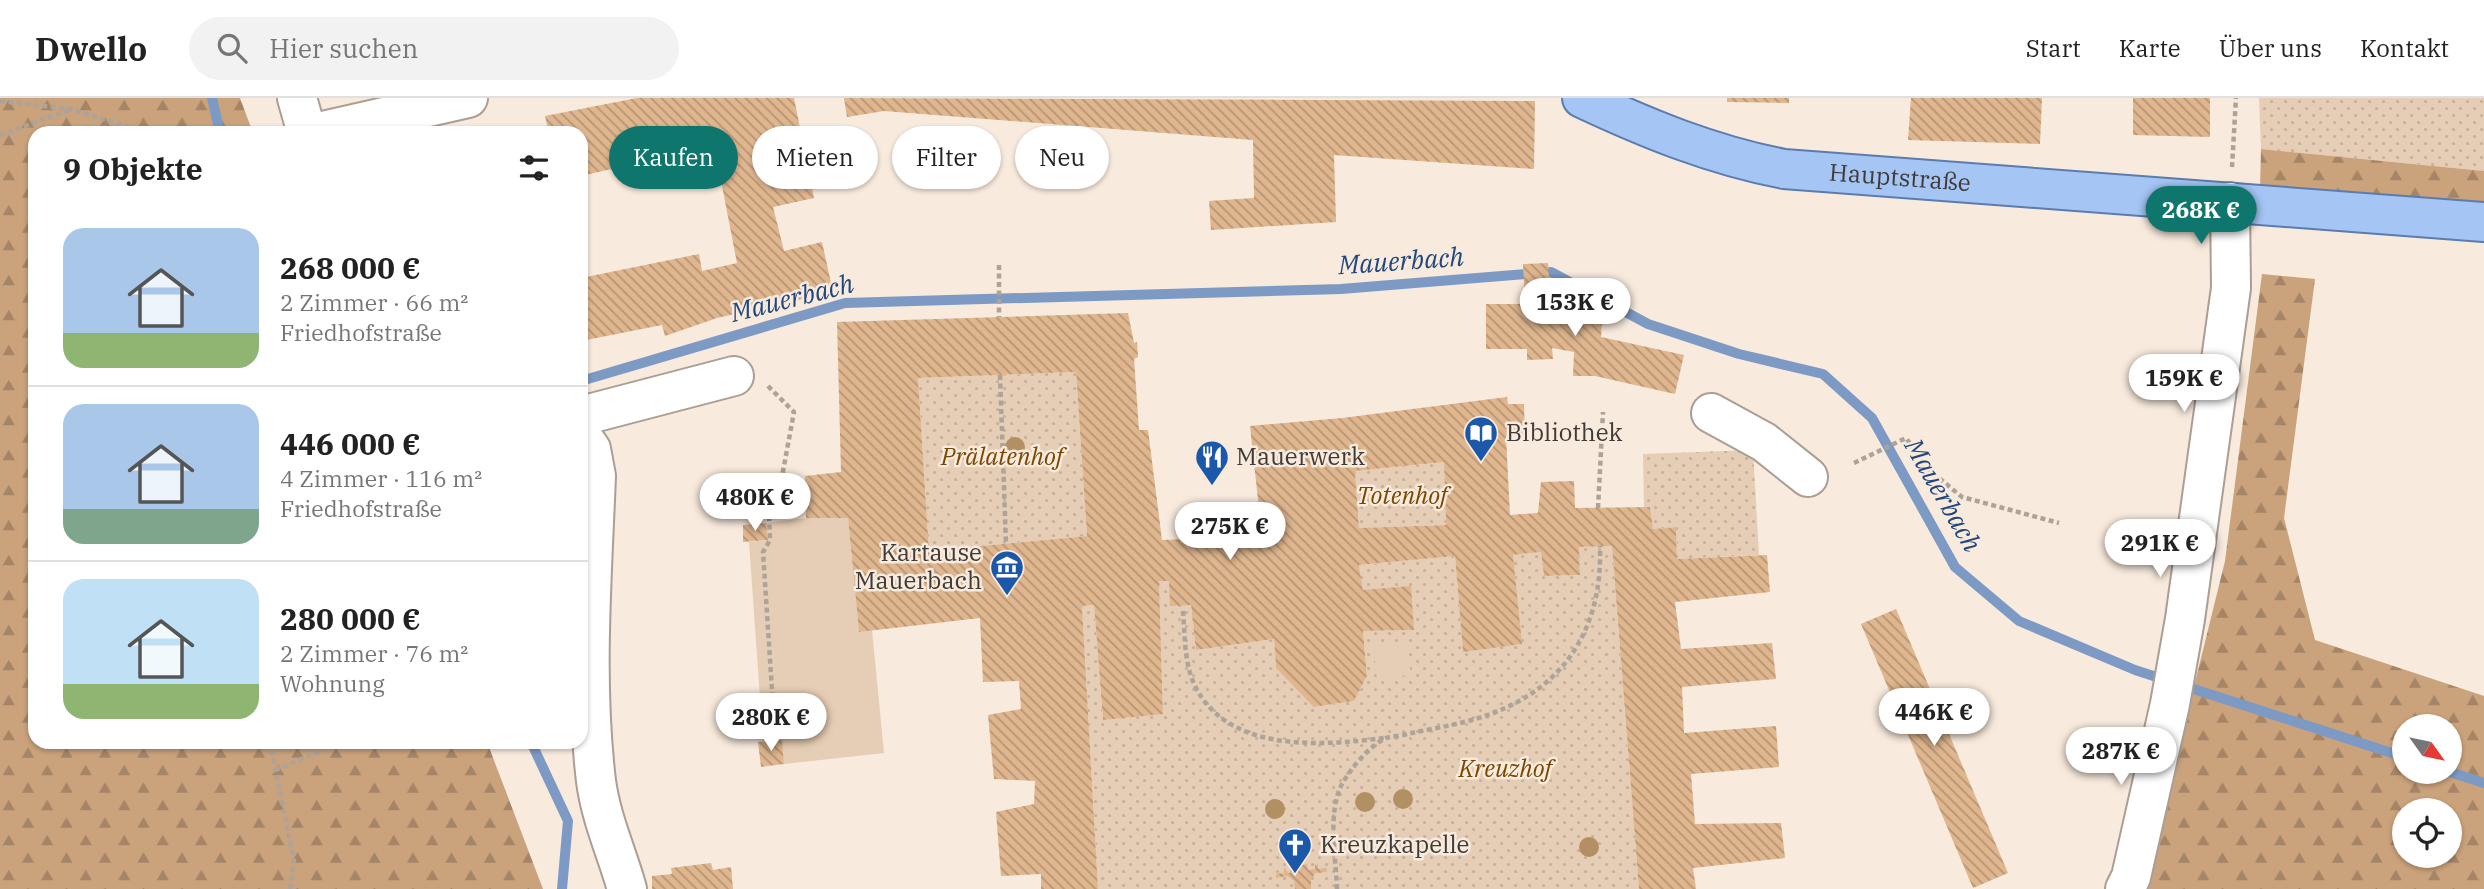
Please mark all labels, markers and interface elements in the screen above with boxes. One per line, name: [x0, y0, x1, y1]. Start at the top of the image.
search box: [189, 17, 679, 80]
text: Dwello: [35, 27, 147, 70]
icon: search: [213, 29, 251, 67]
text: Hier suchen: [269, 31, 418, 65]
text: Start: [2026, 32, 2081, 64]
text: Karte: [2119, 32, 2181, 64]
text: Über uns: [2219, 32, 2322, 64]
text: Kontakt: [2360, 32, 2449, 64]
chip: Kaufen: [609, 126, 738, 189]
chip: Mieten: [752, 126, 878, 189]
chip: Filter: [892, 126, 1001, 189]
chip: Neu: [1015, 126, 1109, 189]
text: 9 Objekte: [63, 149, 203, 188]
icon: filters: [515, 149, 553, 187]
street label: Hauptstraße: [1828, 155, 1972, 198]
pin: 268K €: [2144, 186, 2258, 246]
text: 268K €: [2162, 194, 2240, 224]
water label: Mauerbach: [1336, 239, 1465, 281]
text: 268 000 €: [280, 248, 421, 287]
icon: home: [119, 256, 203, 340]
water label: Mauerbach: [726, 265, 857, 329]
pin: 153K €: [1518, 278, 1632, 338]
text: 153K €: [1536, 286, 1614, 316]
text: 2 Zimmer · 66 m²: [280, 287, 468, 317]
text: Friedhofstraße: [280, 317, 442, 347]
pin: 159K €: [2127, 354, 2241, 414]
text: 159K €: [2145, 362, 2223, 392]
library icon: Bibliothek: [1462, 414, 1500, 463]
place label: Bibliothek: [1506, 416, 1623, 448]
text: 446 000 €: [280, 424, 421, 463]
water label: Mauerbach: [1897, 431, 1990, 558]
icon: home: [119, 432, 203, 516]
restaurant icon: Mauerwerk: [1193, 438, 1231, 487]
park label: Prälatenhof: [940, 440, 1068, 472]
place label: Mauerwerk: [1236, 440, 1365, 472]
text: 4 Zimmer · 116 m²: [280, 463, 482, 493]
pin: 480K €: [698, 474, 812, 533]
park label: Totenhof: [1357, 479, 1452, 511]
text: 480K €: [716, 481, 794, 511]
text: Friedhofstraße: [280, 493, 442, 523]
pin: 275K €: [1173, 503, 1287, 562]
text: 275K €: [1191, 510, 1269, 540]
pin: 291K €: [2103, 519, 2217, 579]
text: 291K €: [2121, 527, 2199, 557]
place label: Kartause Mauerbach: [855, 536, 982, 596]
museum icon: Kartause Mauerbach: [988, 548, 1026, 597]
text: 280 000 €: [280, 599, 421, 638]
icon: home: [119, 607, 203, 691]
text: 2 Zimmer · 76 m²: [280, 638, 468, 668]
text: Wohnung: [280, 668, 385, 698]
pin: 446K €: [1877, 688, 1991, 748]
pin: 280K €: [714, 694, 828, 753]
text: 446K €: [1895, 696, 1973, 726]
text: 280K €: [732, 701, 810, 731]
north arrow: [2392, 714, 2462, 784]
map controls: [2392, 714, 2462, 868]
pin: 287K €: [2064, 728, 2178, 787]
text: 287K €: [2082, 735, 2160, 765]
park label: Kreuzhof: [1457, 752, 1556, 784]
button: locate: [2392, 798, 2462, 868]
church icon: Kreuzkapelle: [1276, 826, 1314, 875]
place label: Kreuzkapelle: [1320, 828, 1469, 860]

